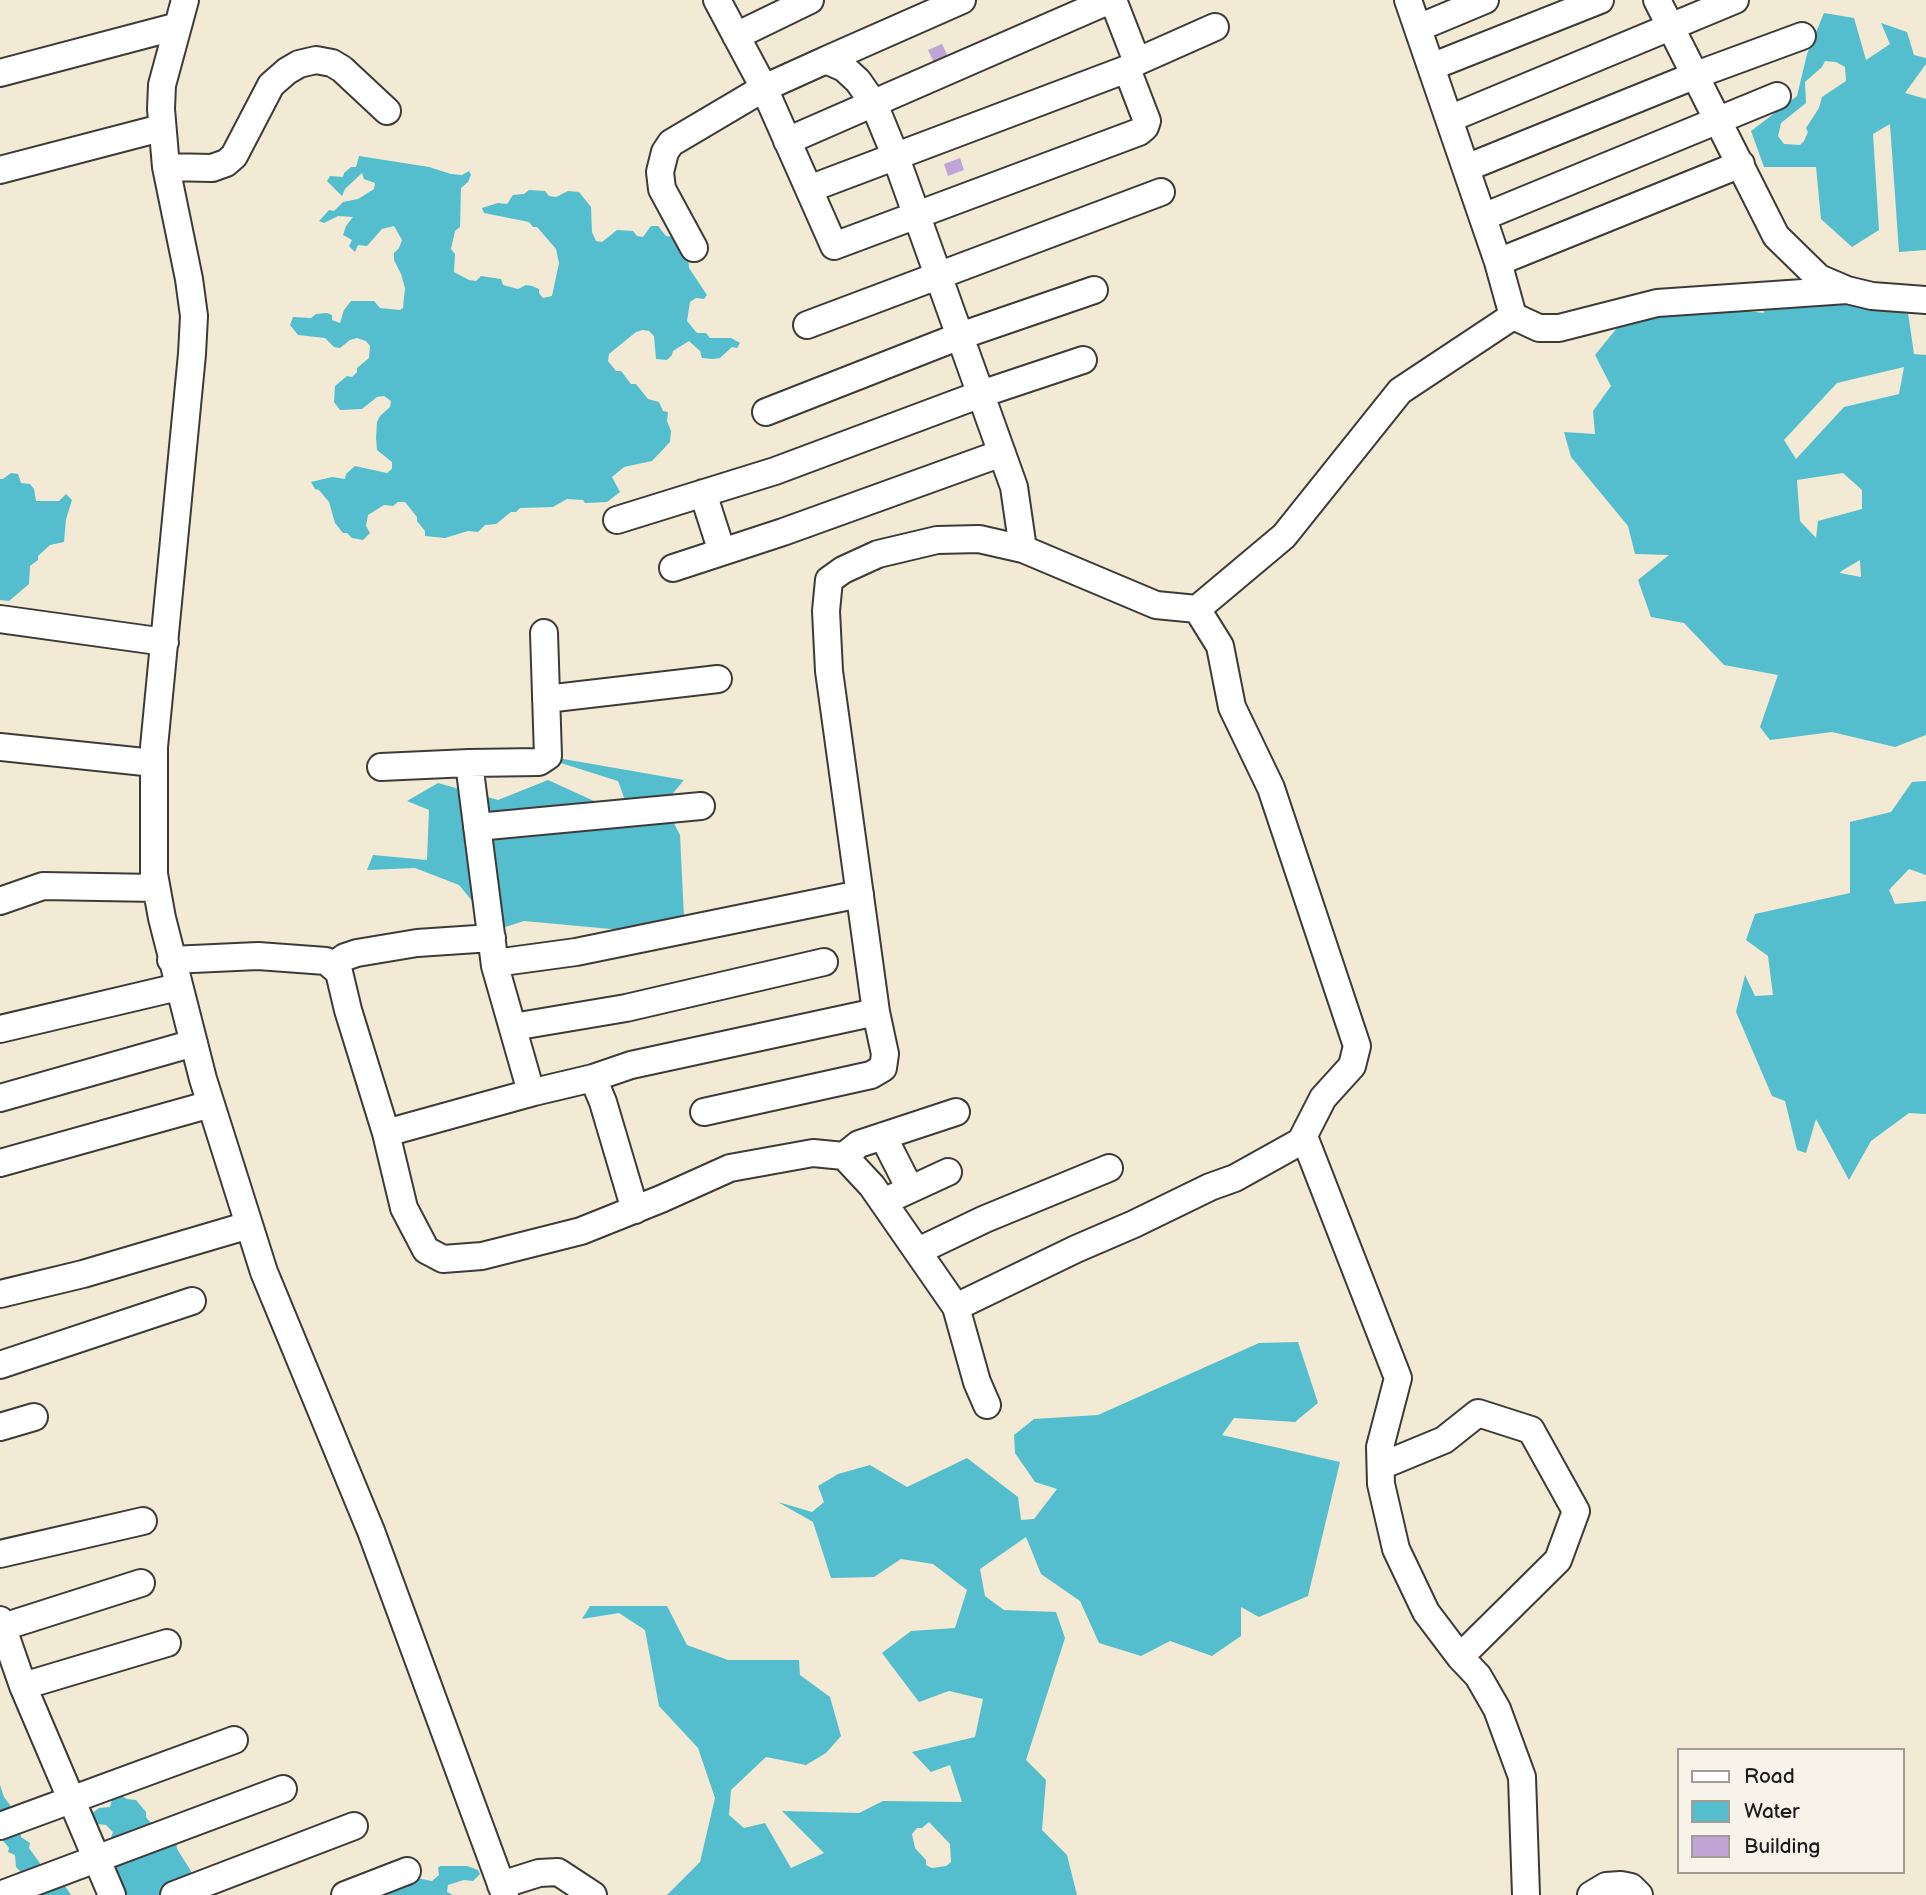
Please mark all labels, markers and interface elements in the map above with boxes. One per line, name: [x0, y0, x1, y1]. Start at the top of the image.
legend: [1678, 1748, 1905, 1874]
text: Road: [1744, 1764, 1795, 1789]
text: Water: [1744, 1799, 1800, 1824]
text: Building: [1744, 1834, 1820, 1859]

